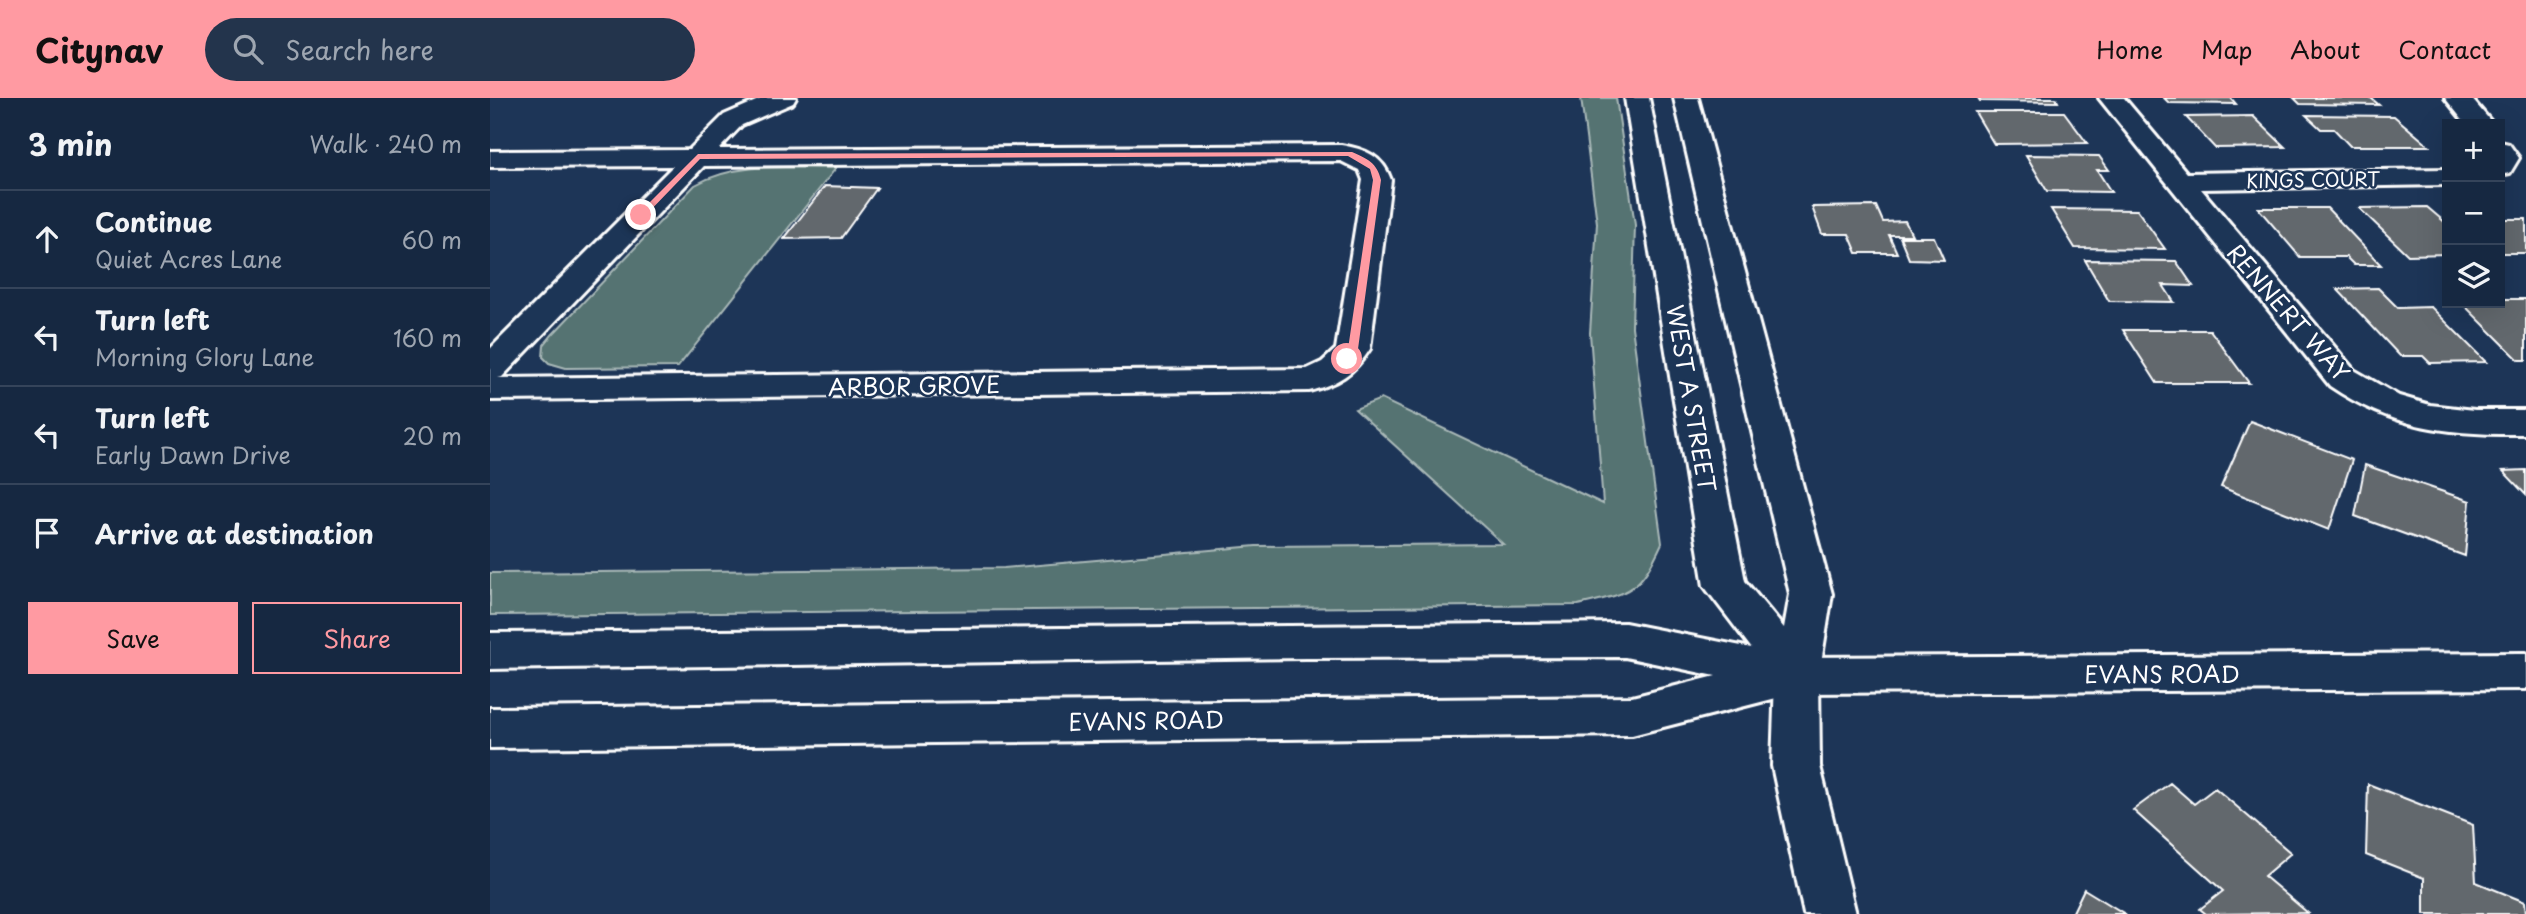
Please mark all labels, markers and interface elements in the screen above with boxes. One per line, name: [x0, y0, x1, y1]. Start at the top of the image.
search box: [205, 18, 695, 81]
text: Citynav: [35, 24, 163, 74]
icon: search: [229, 30, 267, 68]
text: Search here: [285, 30, 434, 69]
text: Home: [2096, 31, 2163, 67]
text: Map: [2201, 31, 2252, 67]
text: About: [2290, 31, 2360, 67]
text: Contact: [2398, 31, 2491, 67]
map controls: [2442, 119, 2505, 308]
button: +: [2442, 119, 2505, 182]
text: 3 min: [28, 121, 113, 166]
text: Walk · 240 m: [310, 126, 462, 161]
street label: KINGS COURT: [2246, 164, 2380, 194]
button: −: [2442, 182, 2505, 245]
route end: [625, 199, 656, 230]
text: Continue: [95, 202, 212, 241]
icon: ahead: [28, 220, 66, 258]
text: 60 m: [402, 222, 462, 257]
street label: RENNERT WAY: [2219, 236, 2359, 388]
text: Quiet Acres Lane: [95, 241, 282, 276]
button: layers: [2442, 245, 2505, 308]
text: Turn left: [95, 300, 210, 339]
street label: WEST A STREET: [1658, 302, 1726, 495]
icon: left: [28, 318, 66, 356]
text: 160 m: [393, 320, 462, 355]
text: Morning Glory Lane: [95, 339, 314, 374]
route start: [1331, 343, 1362, 374]
street label: ARBOR GROVE: [827, 366, 1001, 404]
text: Turn left: [95, 398, 210, 437]
icon: left: [28, 416, 66, 454]
text: 20 m: [403, 418, 462, 453]
text: Early Dawn Drive: [95, 437, 291, 472]
icon: arrive: [28, 514, 66, 552]
text: Arrive at destination: [95, 514, 374, 553]
button: Save: [28, 602, 238, 674]
button: Share: [252, 602, 462, 674]
street label: EVANS ROAD: [2084, 656, 2240, 691]
street label: EVANS ROAD: [1068, 701, 1224, 739]

